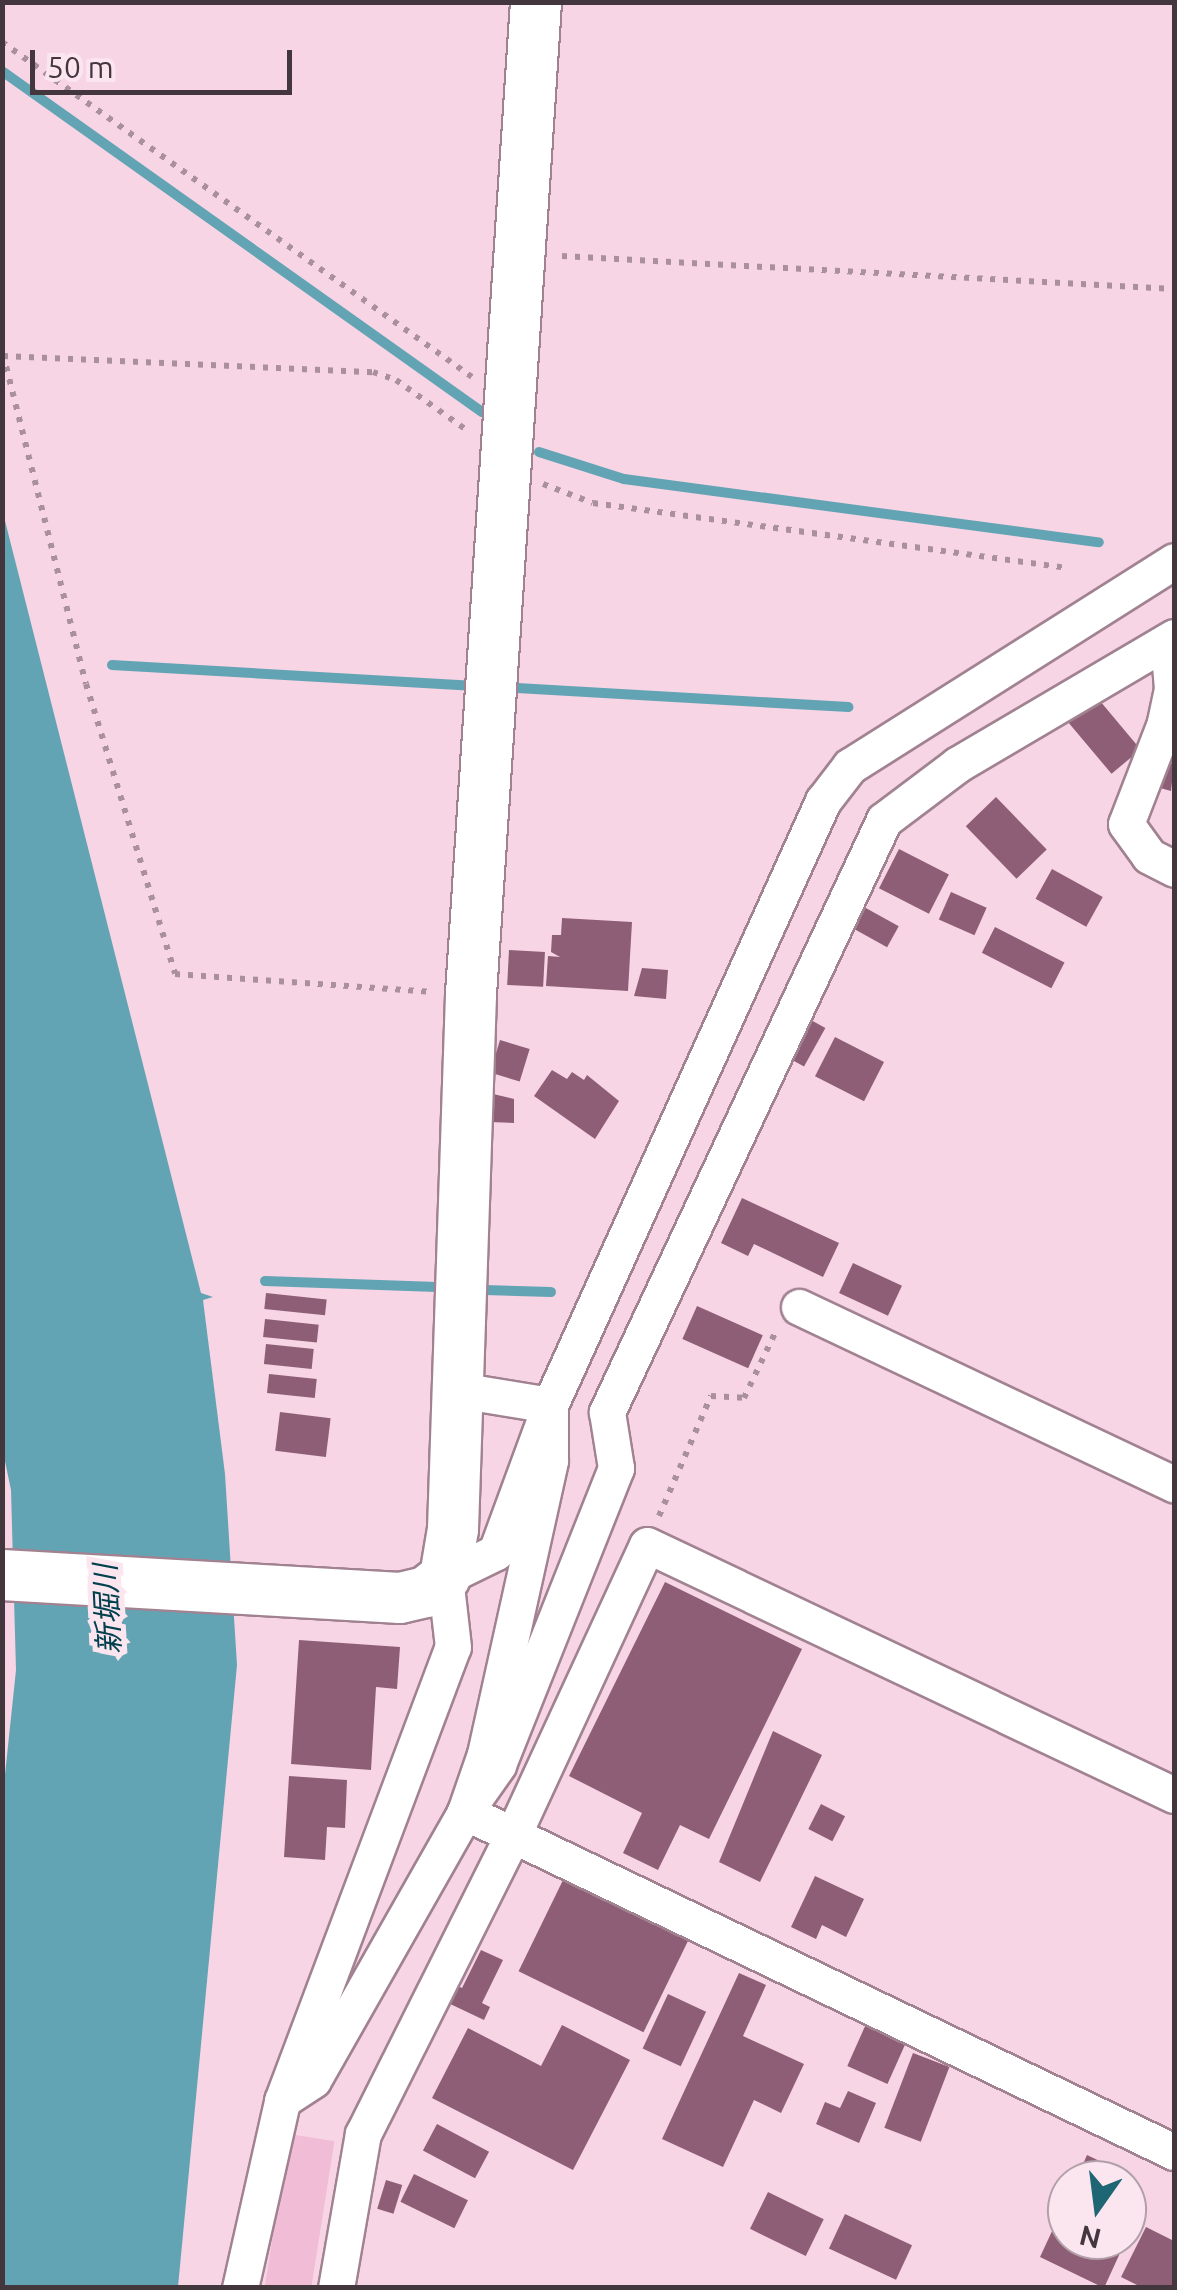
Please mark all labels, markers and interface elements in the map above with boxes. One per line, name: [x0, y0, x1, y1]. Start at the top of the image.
scale bar: [35, 30, 298, 92]
text: 50 m: [47, 50, 114, 84]
water label: 新堀川: [87, 1563, 127, 1655]
north arrow: [1047, 2160, 1147, 2260]
text: N: [1076, 2220, 1104, 2255]

